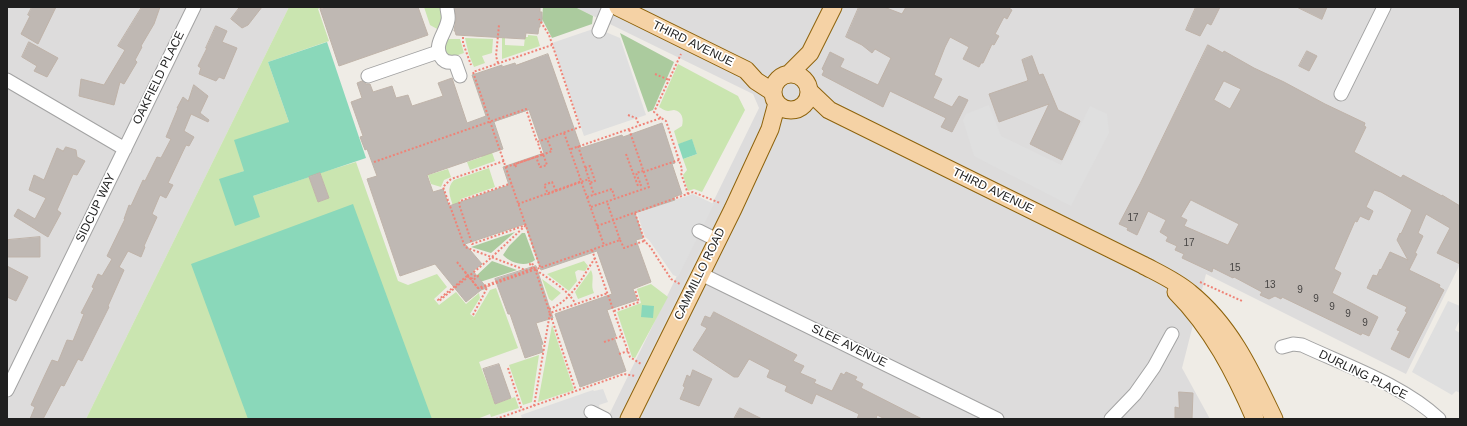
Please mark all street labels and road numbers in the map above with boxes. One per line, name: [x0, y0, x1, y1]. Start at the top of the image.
street label: THIRD AVENUE: [650, 18, 736, 70]
street label: OAKFIELD PLACE: [130, 29, 188, 127]
street label: THIRD AVENUE: [950, 165, 1036, 217]
street label: SIDCUP WAY: [73, 171, 119, 245]
street label: CAMMILLO ROAD: [671, 226, 729, 322]
street label: SLEE AVENUE: [809, 321, 889, 371]
street label: DURLING PLACE: [1316, 347, 1410, 403]

